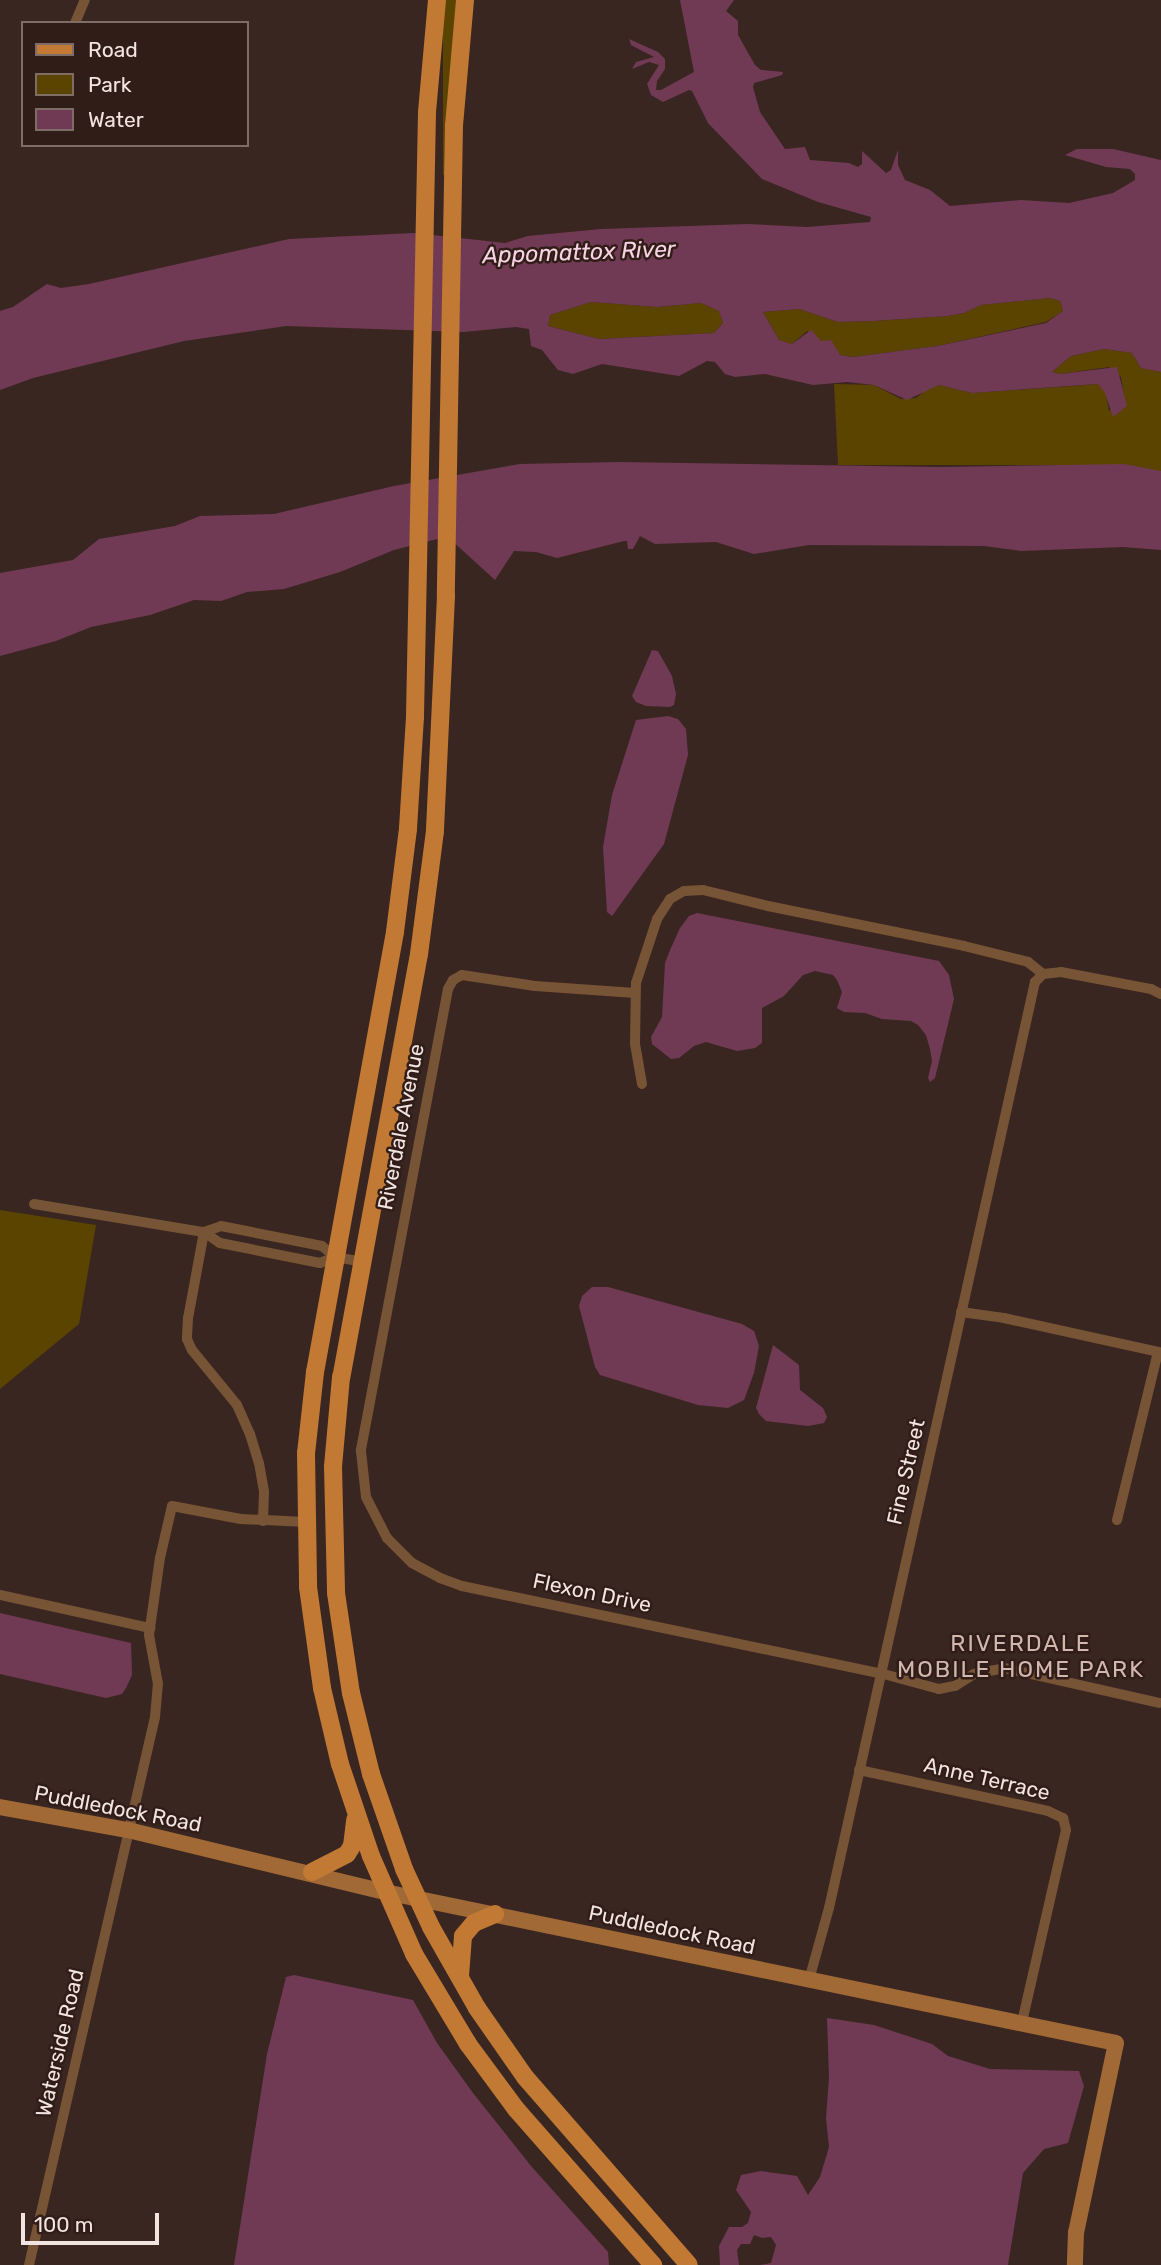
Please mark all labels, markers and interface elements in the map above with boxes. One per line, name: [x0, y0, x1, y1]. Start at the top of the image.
legend: [21, 21, 248, 147]
text: Road: [88, 37, 138, 62]
text: Park: [88, 72, 132, 97]
text: Water: [88, 107, 144, 132]
water label: Appomattox River: [482, 235, 676, 269]
street label: Riverdale Avenue: [372, 1042, 430, 1212]
street label: Fine Street: [882, 1417, 930, 1527]
street label: Flexon Drive: [531, 1568, 653, 1618]
district label: RIVERDALE MOBILE HOME PARK: [899, 1629, 1143, 1683]
street label: Anne Terrace: [921, 1752, 1053, 1806]
street label: Puddledock Road: [32, 1780, 204, 1838]
street label: Puddledock Road: [586, 1900, 758, 1960]
street label: Waterside Road: [31, 1967, 89, 2119]
scale bar: [24, 2198, 163, 2242]
text: 100 m: [34, 2212, 93, 2237]

